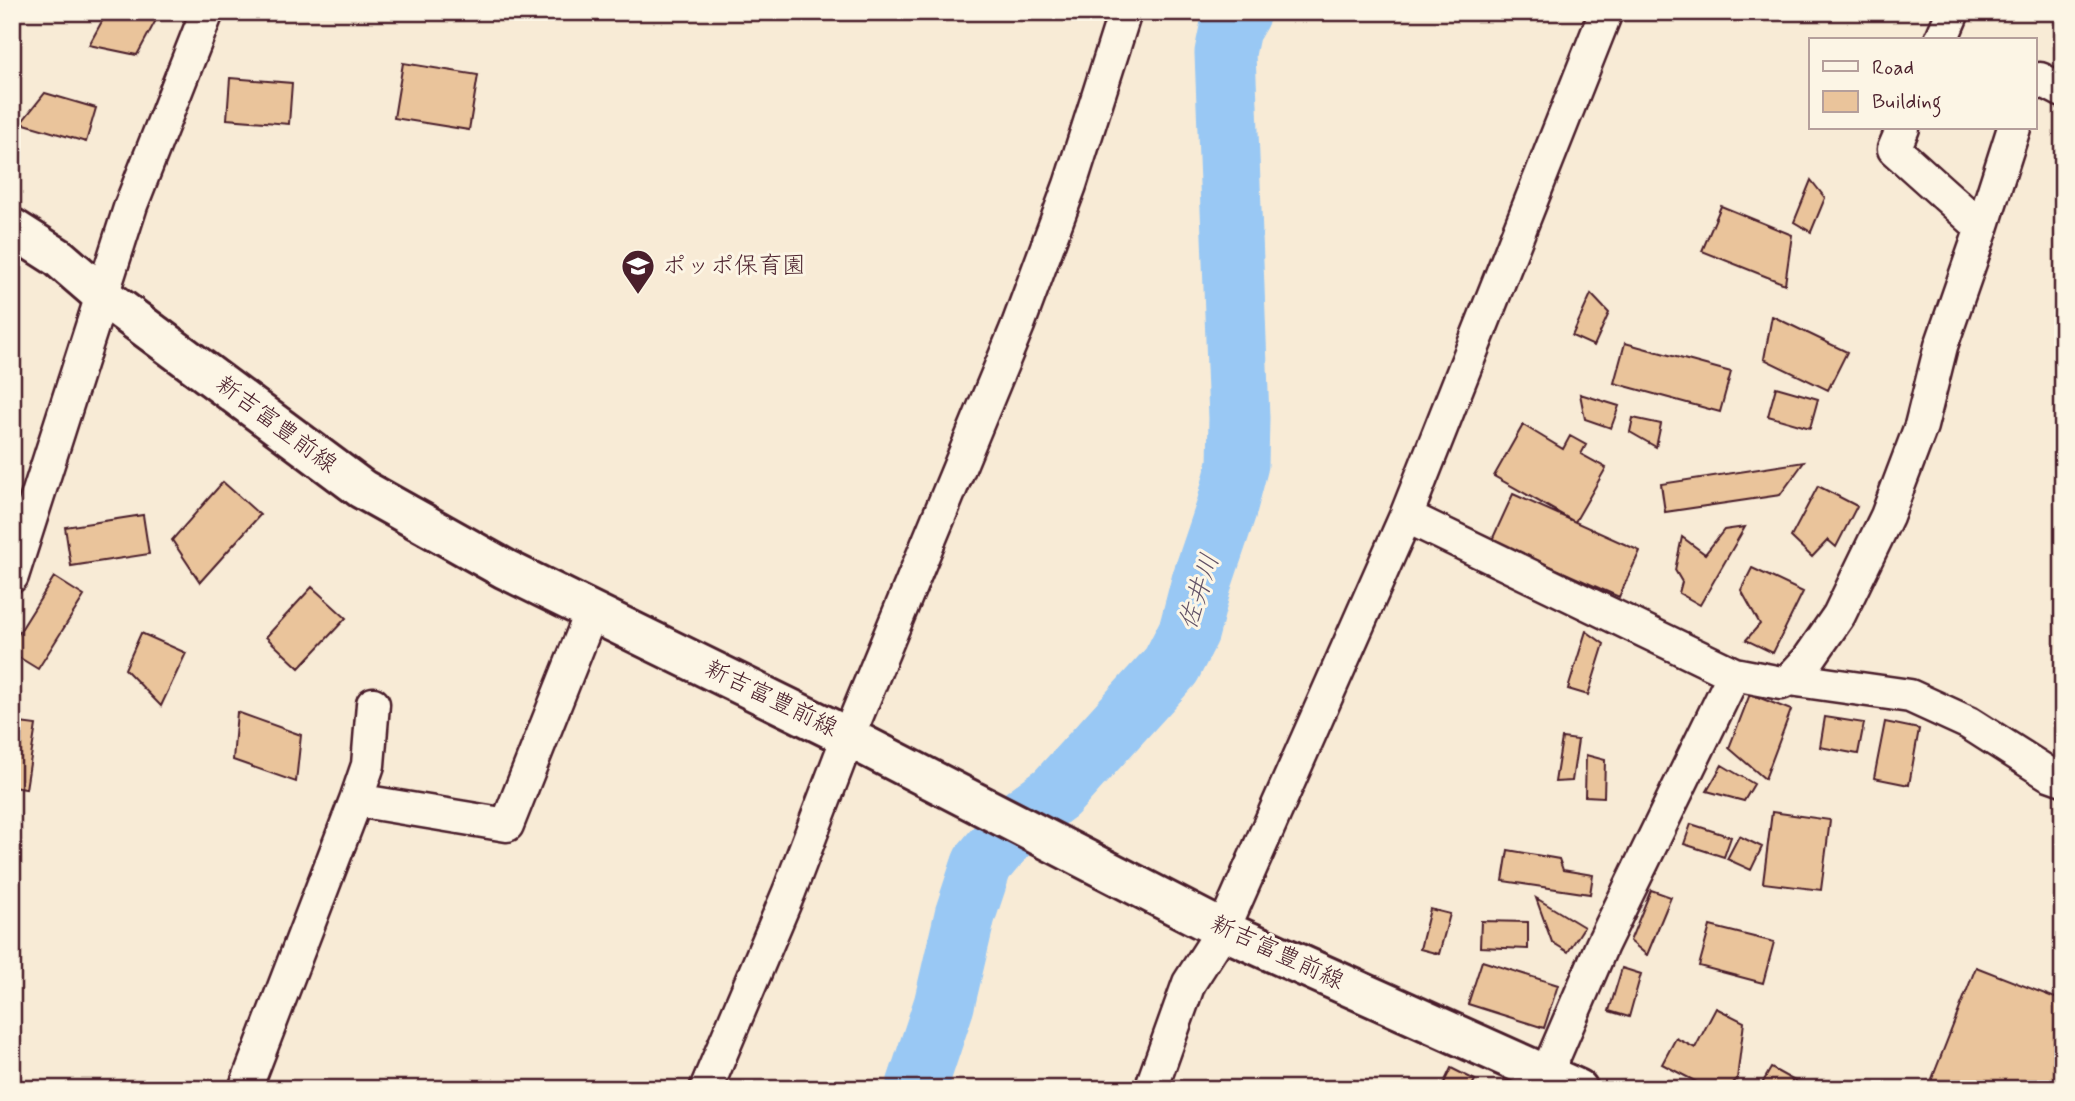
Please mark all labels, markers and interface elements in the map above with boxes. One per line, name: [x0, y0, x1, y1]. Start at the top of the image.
legend: [1809, 38, 2036, 130]
text: Road: [1872, 54, 1914, 82]
text: Building: [1872, 88, 1942, 118]
school or university icon: ポッポ保育園: [619, 247, 657, 296]
place label: ポッポ保育園: [662, 251, 806, 282]
street label: 新吉富豊前線: [209, 369, 343, 481]
water label: 佐井川: [1172, 550, 1228, 634]
street label: 新吉富豊前線: [699, 654, 843, 744]
street label: 新吉富豊前線: [1205, 909, 1349, 997]

